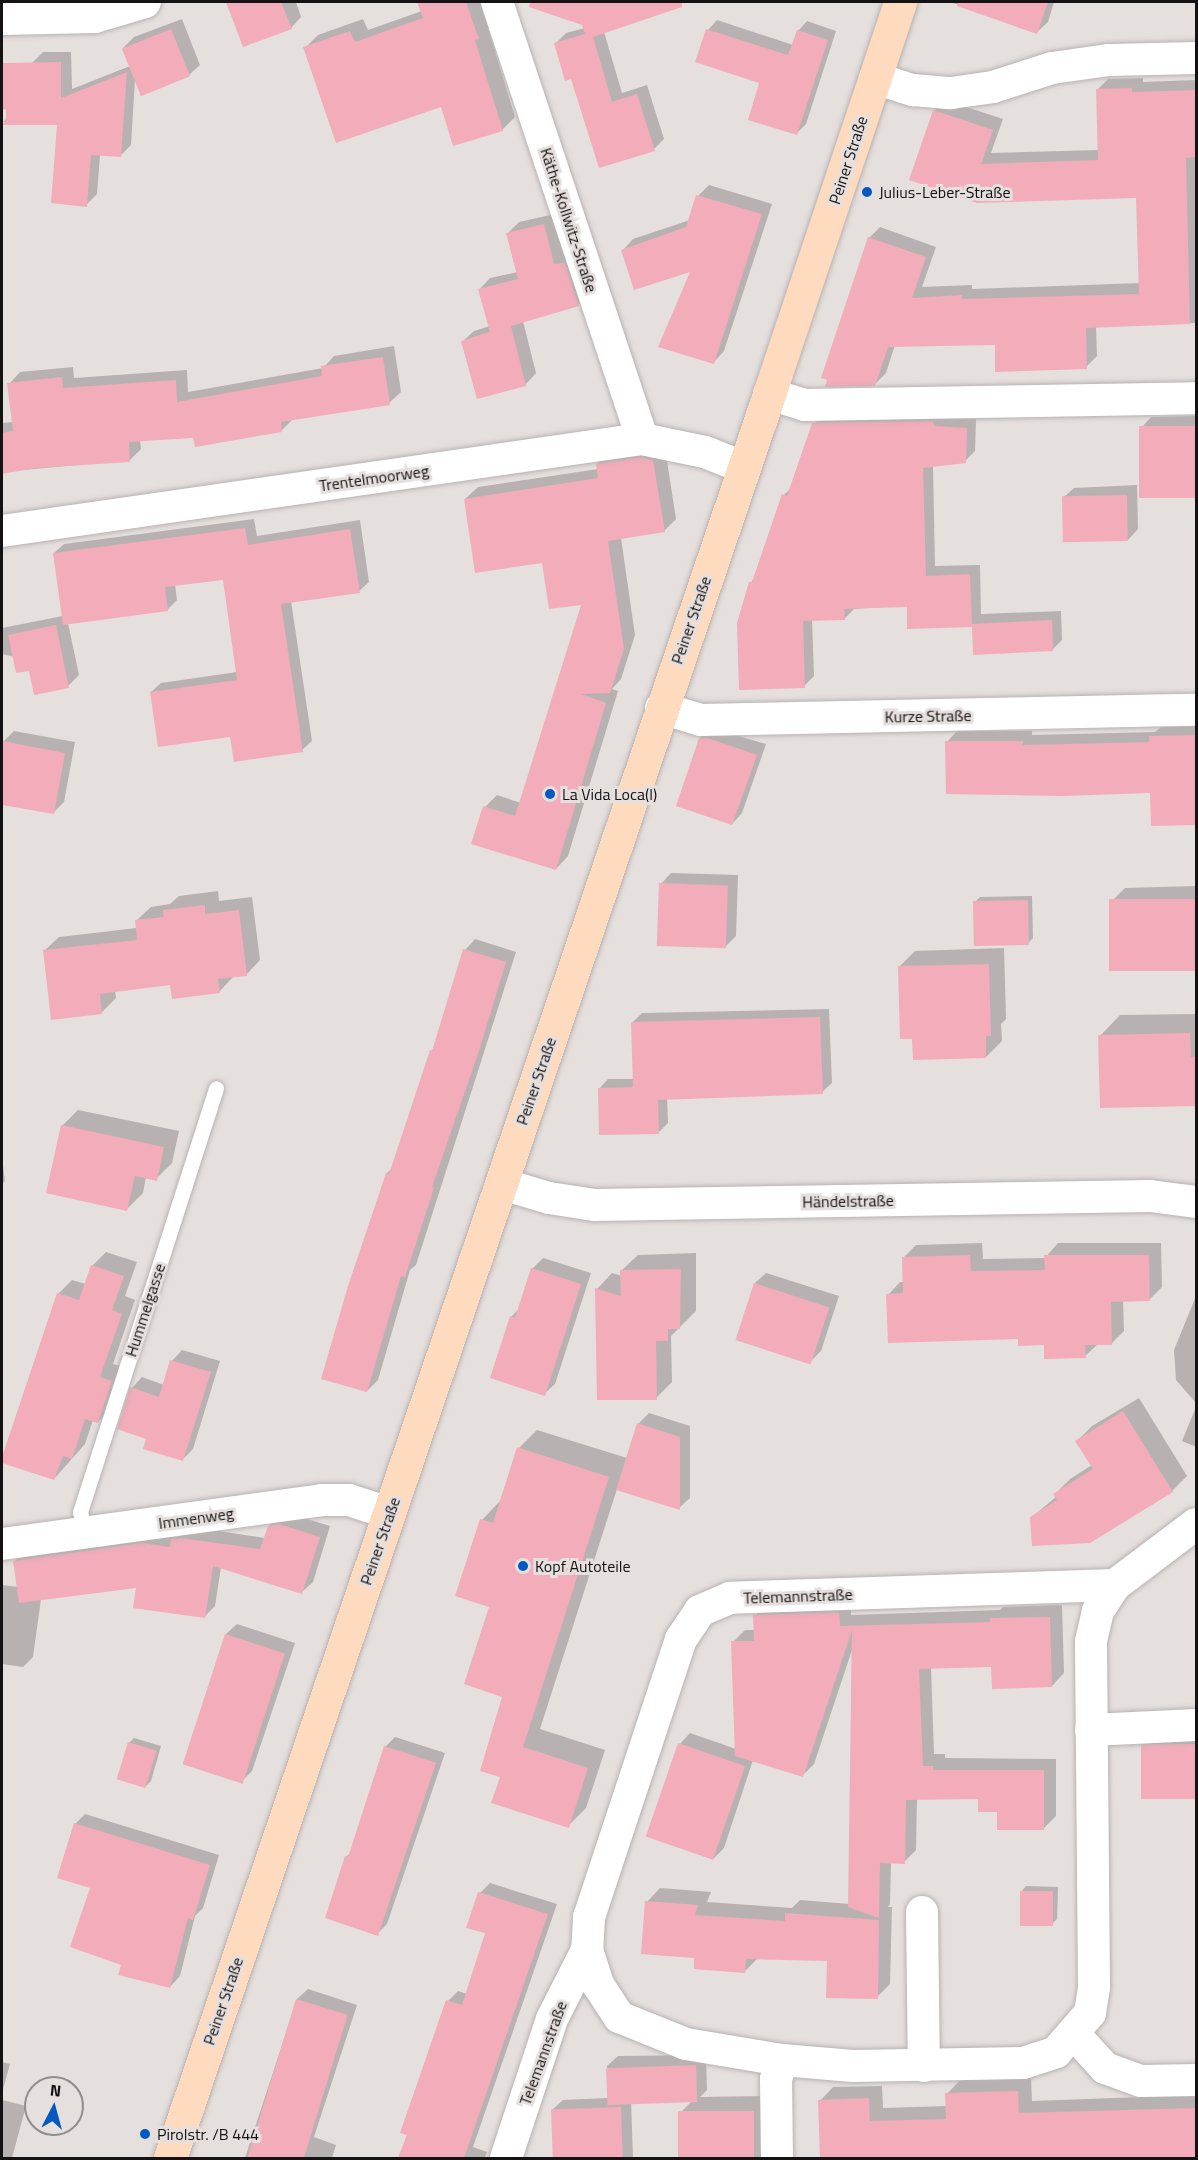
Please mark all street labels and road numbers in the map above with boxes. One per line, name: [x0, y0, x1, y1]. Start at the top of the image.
street label: Peiner Straße: [825, 113, 871, 207]
street label: Käthe-Kollwitz-Straße: [537, 145, 601, 295]
street label: Trentelmoorweg: [318, 461, 430, 495]
street label: Peiner Straße: [667, 574, 715, 666]
street label: Kurze Straße: [884, 706, 972, 726]
street label: Peiner Straße: [512, 1035, 560, 1127]
street label: Händelstraße: [802, 1191, 894, 1211]
street label: Hummelgasse: [121, 1261, 169, 1359]
street label: Peiner Straße: [356, 1495, 404, 1587]
street label: Immenweg: [157, 1503, 235, 1533]
street label: Telemannstraße: [743, 1584, 853, 1608]
street label: Peiner Straße: [199, 1955, 247, 2047]
street label: Telemannstraße: [515, 1998, 571, 2108]

